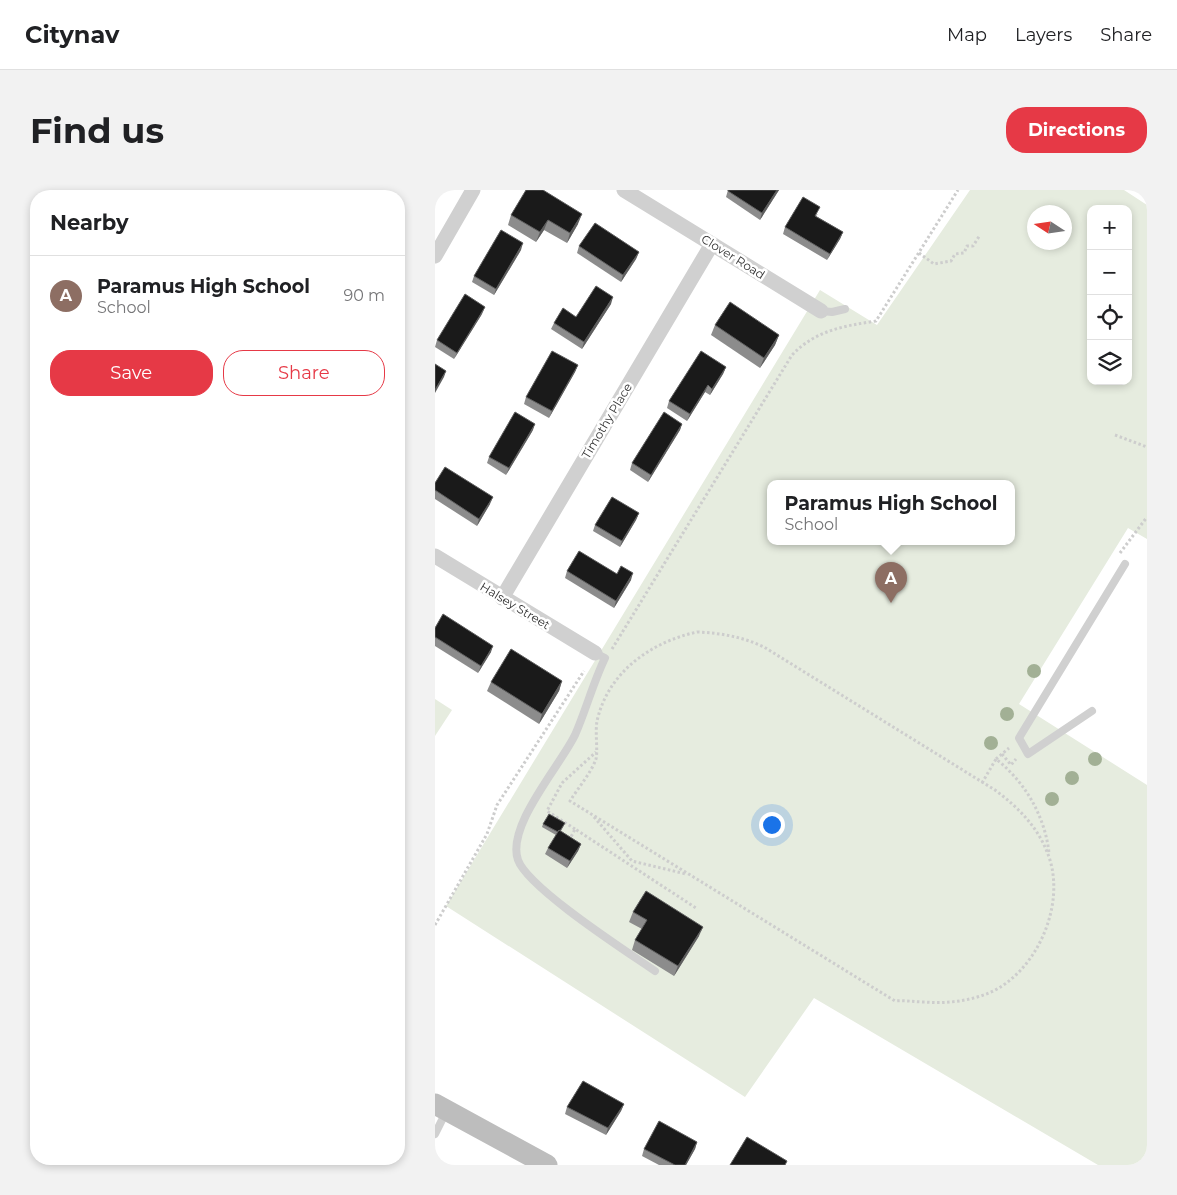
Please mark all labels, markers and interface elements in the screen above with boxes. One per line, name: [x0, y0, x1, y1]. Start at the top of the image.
text: Citynav: [25, 20, 119, 49]
text: Map: [947, 24, 987, 46]
text: Layers: [1015, 24, 1072, 46]
text: Share: [1100, 24, 1152, 46]
button: Directions: [1006, 107, 1147, 153]
text: Find us: [30, 109, 164, 152]
north arrow: [1027, 205, 1072, 250]
map controls: [1087, 205, 1132, 385]
button: +: [1087, 205, 1132, 250]
text: Nearby: [50, 210, 129, 235]
street label: Clover Road: [699, 231, 768, 282]
button: −: [1087, 250, 1132, 295]
text: Paramus High School: [97, 275, 310, 298]
text: A: [60, 286, 72, 305]
text: 90 m: [343, 286, 385, 305]
button: locate: [1087, 295, 1132, 340]
text: School: [97, 298, 151, 317]
button: layers: [1087, 340, 1132, 385]
button: Save: [50, 350, 213, 396]
button: Share: [223, 350, 385, 396]
street label: Timothy Place: [578, 380, 635, 461]
popup: [767, 480, 1015, 545]
text: Paramus High School: [785, 492, 997, 515]
text: School: [785, 515, 838, 534]
pin: A: [875, 562, 907, 603]
street label: Halsey Street: [478, 579, 553, 632]
your location: [759, 812, 785, 838]

